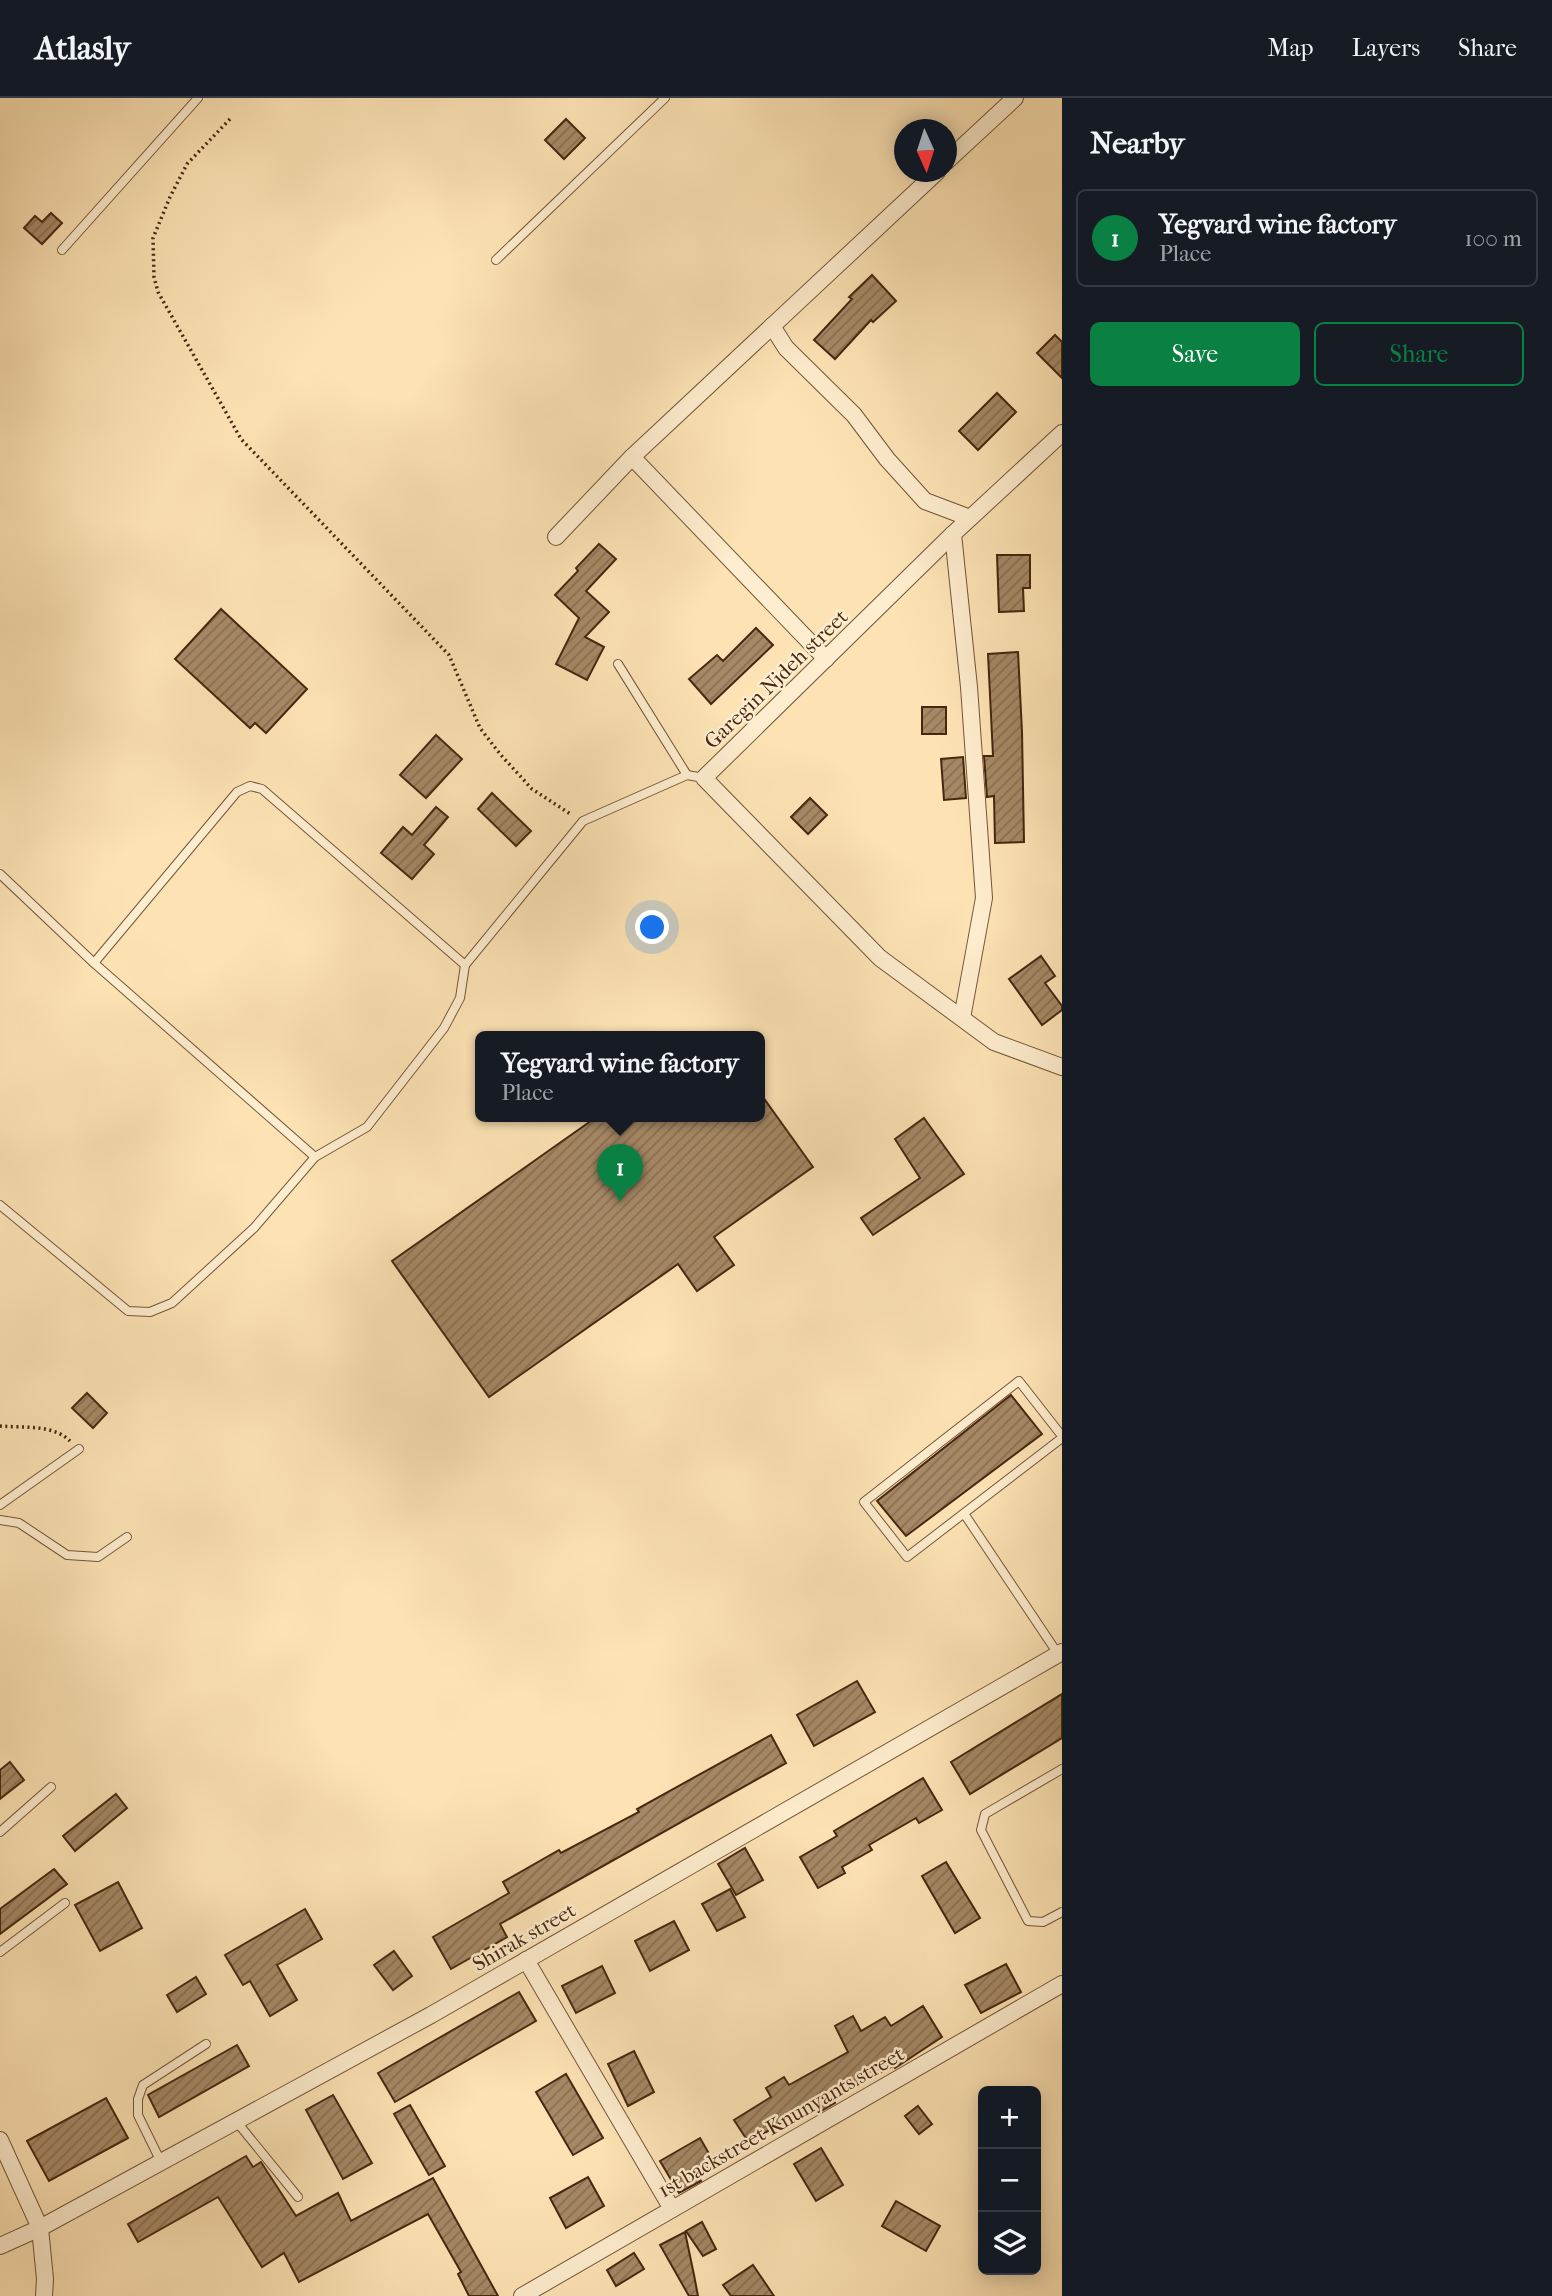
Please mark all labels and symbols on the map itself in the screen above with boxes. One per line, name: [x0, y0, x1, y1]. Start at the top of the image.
north arrow: [894, 119, 957, 182]
street label: Garegin Njdeh street: [699, 604, 853, 753]
your location: [635, 910, 669, 944]
pin: 1: [597, 1144, 643, 1202]
street label: Shirak street: [468, 1898, 580, 1976]
street label: 1st backstreet Knunyants street: [654, 2041, 909, 2202]

